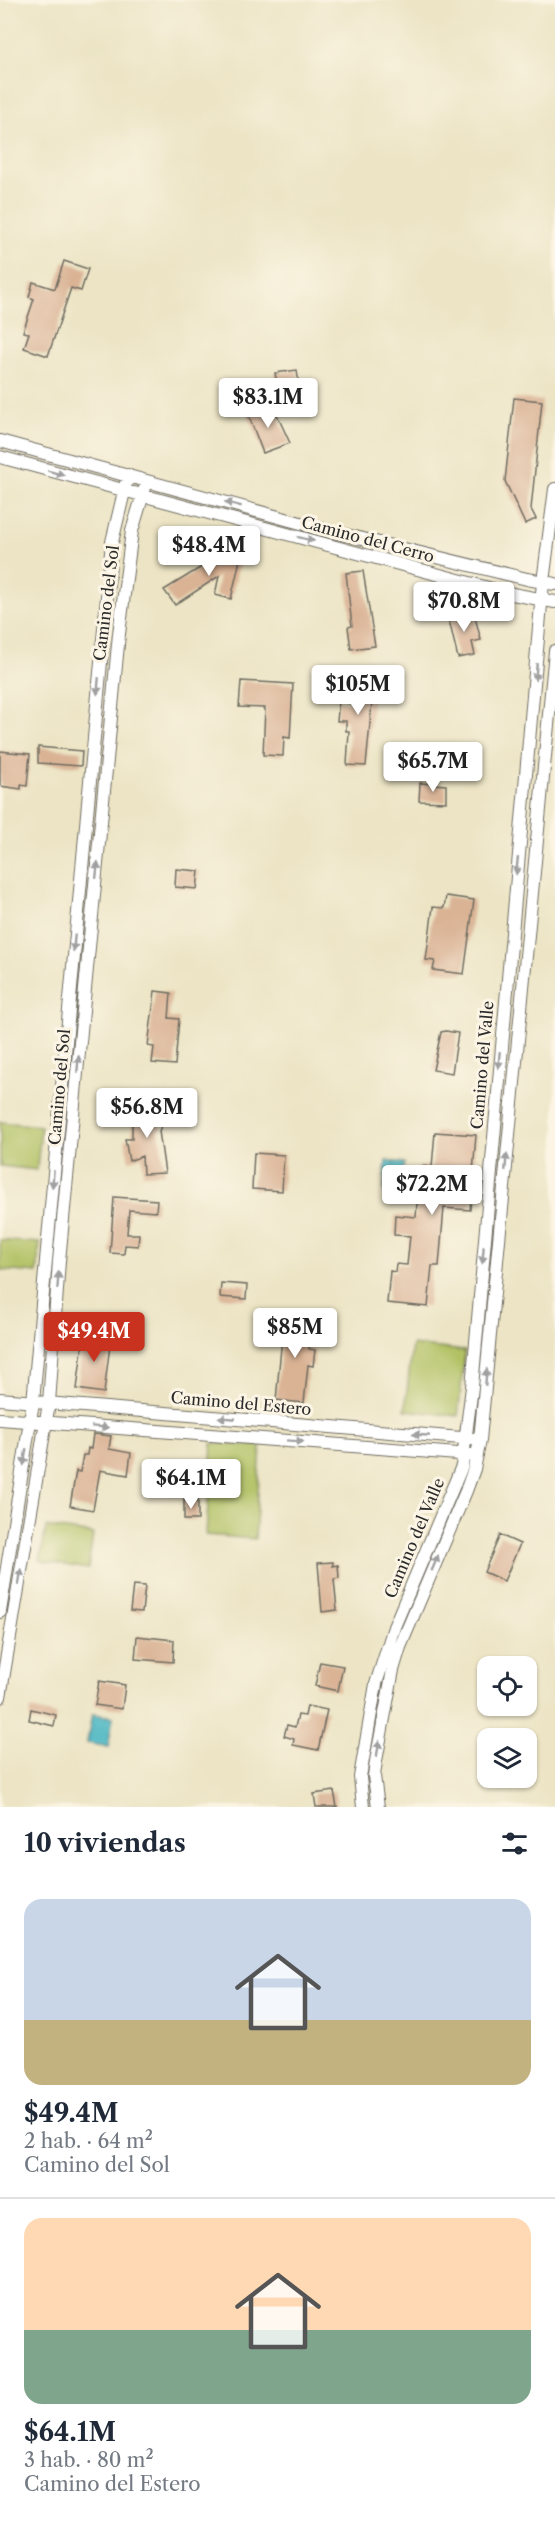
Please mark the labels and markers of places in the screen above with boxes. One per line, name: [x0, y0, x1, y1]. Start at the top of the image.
pin: $83.1M: [219, 378, 317, 429]
pin: $48.4M: [160, 526, 258, 577]
pin: $70.8M: [415, 582, 513, 633]
pin: $105M: [316, 665, 400, 716]
pin: $65.7M: [384, 742, 482, 793]
pin: $56.8M: [98, 1088, 196, 1139]
pin: $72.2M: [383, 1165, 481, 1216]
pin: $85M: [259, 1308, 331, 1359]
pin: $49.4M: [45, 1312, 143, 1363]
pin: $64.1M: [142, 1459, 240, 1510]

